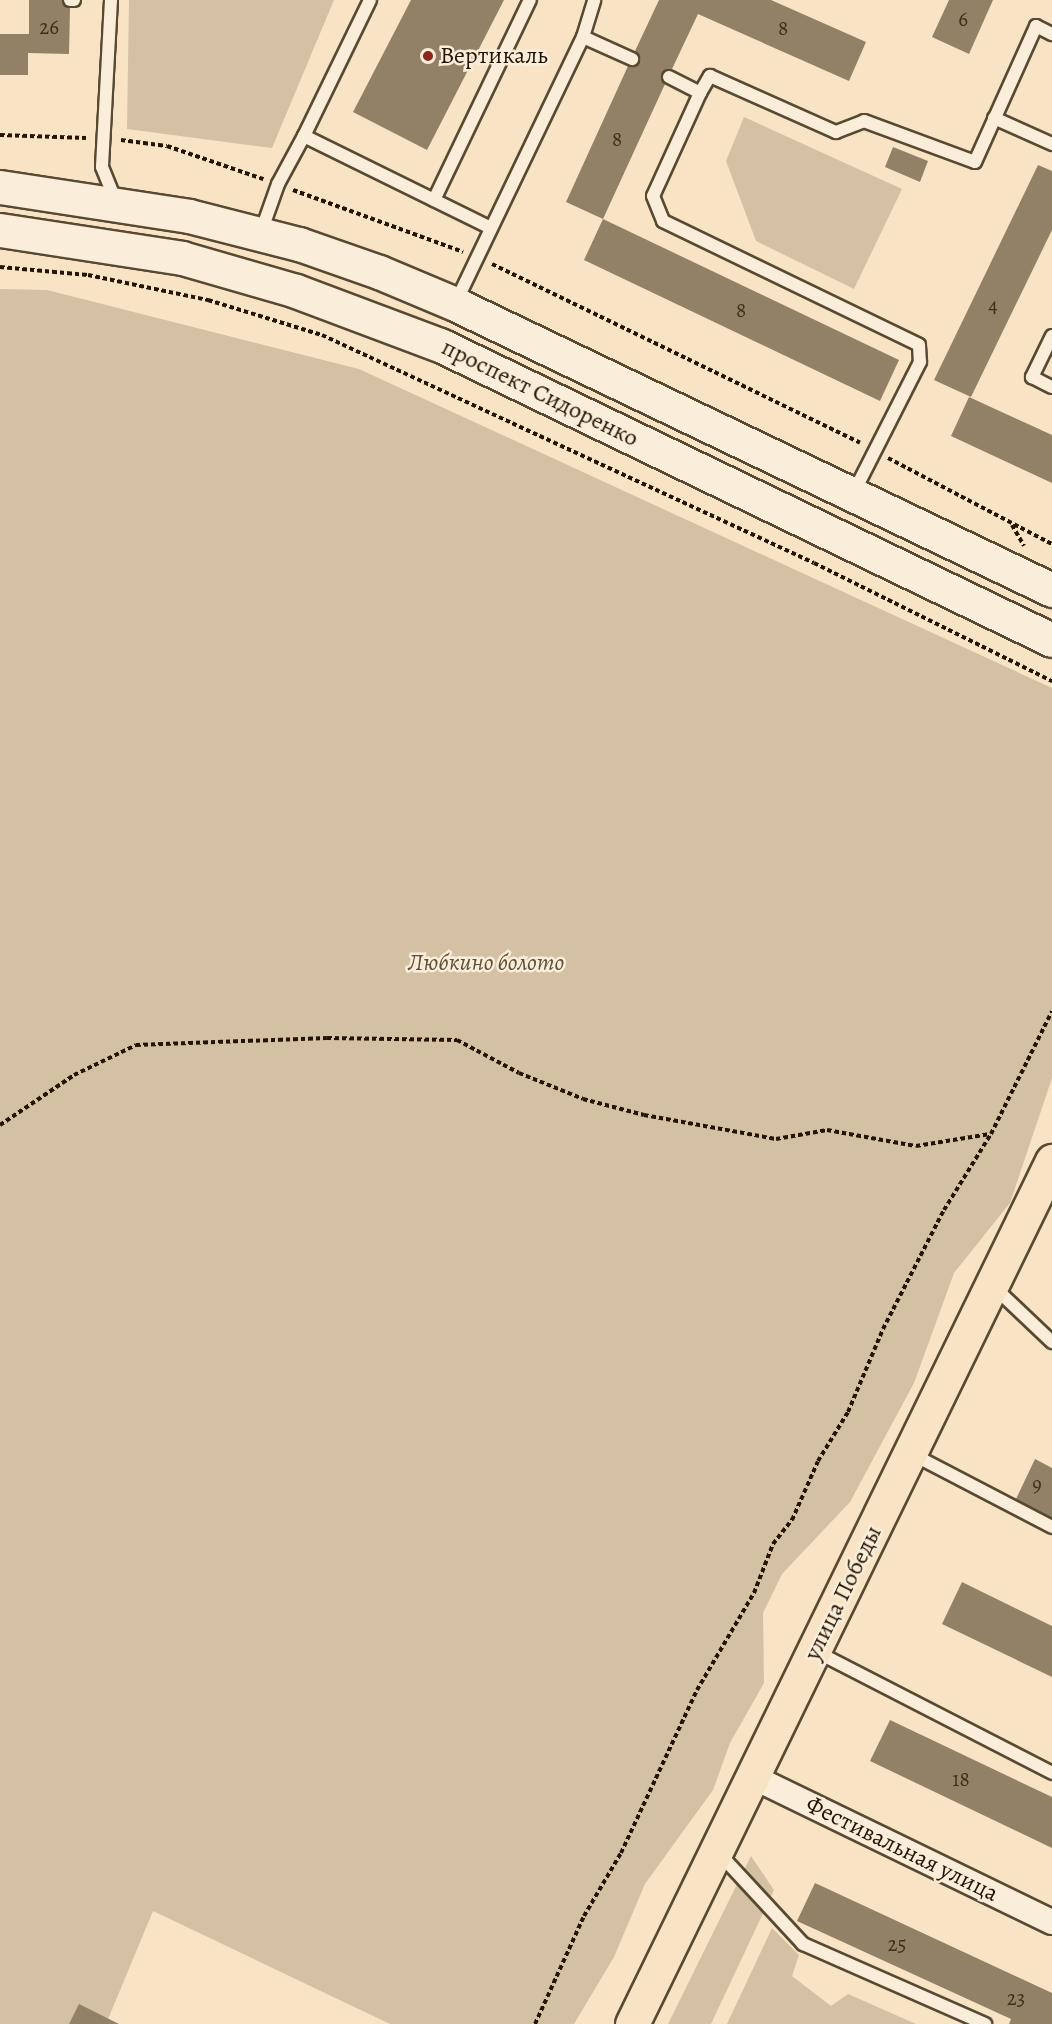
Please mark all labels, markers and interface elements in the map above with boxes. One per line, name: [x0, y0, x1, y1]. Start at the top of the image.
house number: 6: [958, 6, 968, 32]
house number: 26: [39, 14, 59, 40]
house number: 8: [778, 15, 788, 41]
place label: Вертикаль: [440, 42, 548, 70]
marker: Вертикаль: [421, 49, 435, 63]
house number: 8: [612, 126, 622, 152]
house number: 4: [988, 292, 998, 318]
house number: 8: [736, 297, 746, 323]
street label: проспект Сидоренко: [437, 333, 643, 453]
park label: Любкино болото: [408, 949, 564, 977]
house number: 9: [1032, 1471, 1042, 1497]
street label: улица Победы: [798, 1521, 888, 1665]
house number: 18: [952, 1766, 970, 1792]
street label: Фестивальная улица: [801, 1790, 1003, 1908]
house number: 25: [887, 1931, 907, 1957]
house number: 23: [1007, 1985, 1025, 2011]

